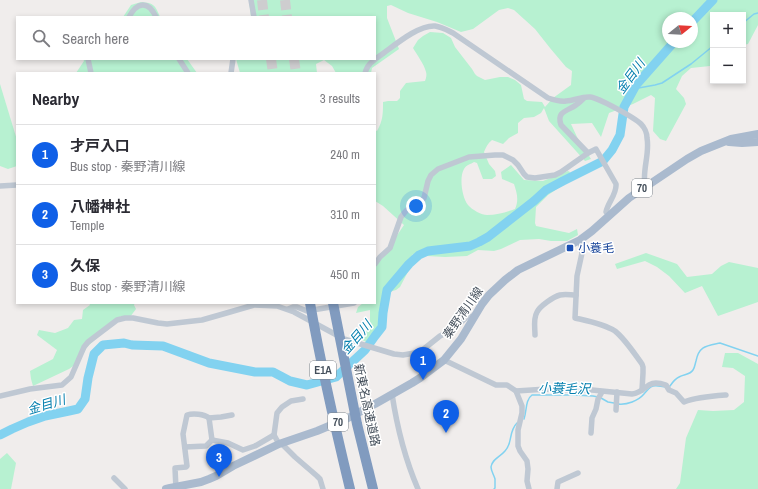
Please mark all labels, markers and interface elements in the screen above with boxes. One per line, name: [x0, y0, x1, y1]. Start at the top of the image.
north arrow: [662, 12, 698, 48]
map controls: [710, 12, 746, 84]
button: +: [710, 12, 746, 48]
search box: [16, 16, 376, 60]
icon: search: [30, 27, 52, 49]
text: Search here: [62, 28, 129, 49]
button: −: [710, 48, 746, 84]
water label: 金目川: [612, 54, 650, 97]
text: Nearby: [32, 87, 79, 110]
text: 3 results: [320, 90, 360, 107]
text: 才戸入口: [70, 135, 130, 156]
text: 1: [42, 146, 48, 163]
text: 240 m: [330, 146, 360, 163]
text: Bus stop · 秦野清川線: [70, 158, 185, 175]
road number: 70: [632, 179, 652, 197]
text: 八幡神社: [70, 196, 130, 217]
your location: [406, 196, 426, 216]
text: 2: [42, 206, 48, 223]
text: 310 m: [330, 206, 360, 223]
text: Temple: [70, 217, 104, 234]
place label: 小蓑毛: [578, 240, 614, 256]
marker: 小蓑毛: [565, 243, 575, 253]
text: 久保: [70, 255, 100, 276]
text: 3: [42, 266, 48, 283]
text: 450 m: [330, 266, 360, 283]
text: Bus stop · 秦野清川線: [70, 278, 185, 295]
street label: 秦野清川線: [439, 284, 487, 342]
water label: 金目川: [337, 316, 377, 358]
pin: 1: [410, 347, 436, 380]
road number: E1A: [310, 361, 336, 379]
street label: 新東名高速道路: [350, 362, 384, 448]
water label: 小蓑毛沢: [538, 380, 592, 397]
water label: 金目川: [25, 390, 69, 418]
pin: 2: [433, 400, 459, 433]
road number: 70: [328, 413, 348, 431]
pin: 3: [206, 444, 232, 477]

